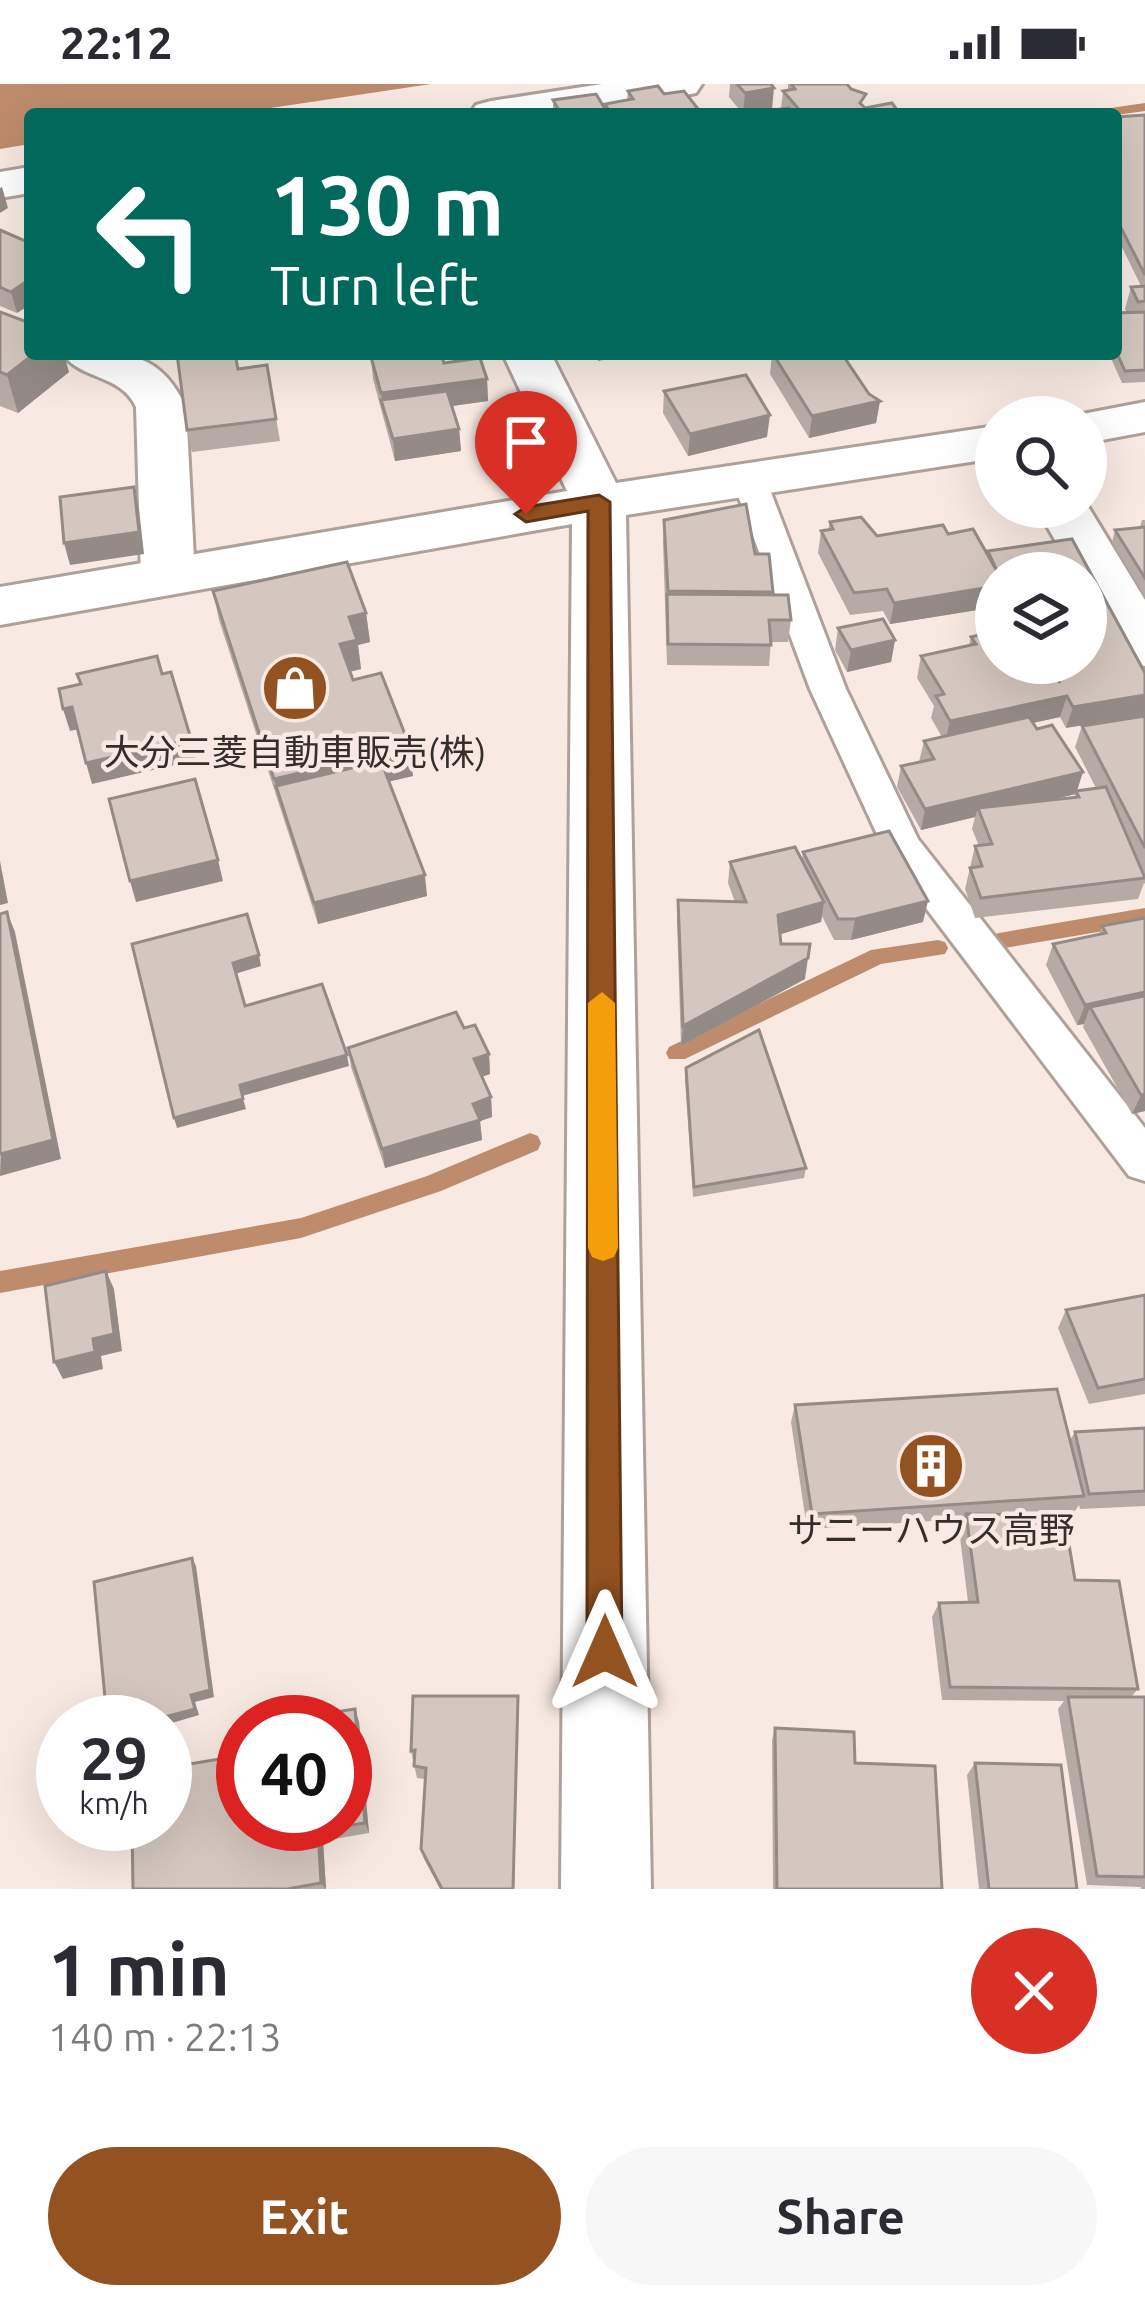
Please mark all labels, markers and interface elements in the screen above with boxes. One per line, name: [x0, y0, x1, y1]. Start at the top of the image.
text: 22:12: [60, 17, 173, 68]
icon: left: [72, 156, 228, 312]
text: 130 m: [270, 157, 504, 251]
text: Turn left: [270, 255, 479, 315]
pin: [475, 391, 577, 514]
map controls: [975, 396, 1107, 684]
button: search: [975, 396, 1107, 528]
icon: arrive: [493, 409, 559, 475]
button: layers: [975, 552, 1107, 684]
shop icon: 大分三菱自動車販売(株): [260, 653, 330, 723]
place label: 大分三菱自動車販売(株): [104, 731, 486, 772]
building icon: サニーハウス高野: [896, 1431, 966, 1501]
place label: サニーハウス高野: [787, 1509, 1075, 1550]
position arrow: [542, 1589, 668, 1715]
speed limit sign: 40: [216, 1695, 372, 1851]
text: 29: [80, 1724, 148, 1791]
text: km/h: [79, 1786, 149, 1820]
button: close: [971, 1928, 1097, 2054]
text: 1 min: [48, 1929, 230, 2010]
text: 140 m · 22:13: [48, 2015, 282, 2058]
button: Exit: [48, 2147, 561, 2285]
button: Share: [585, 2147, 1097, 2285]

